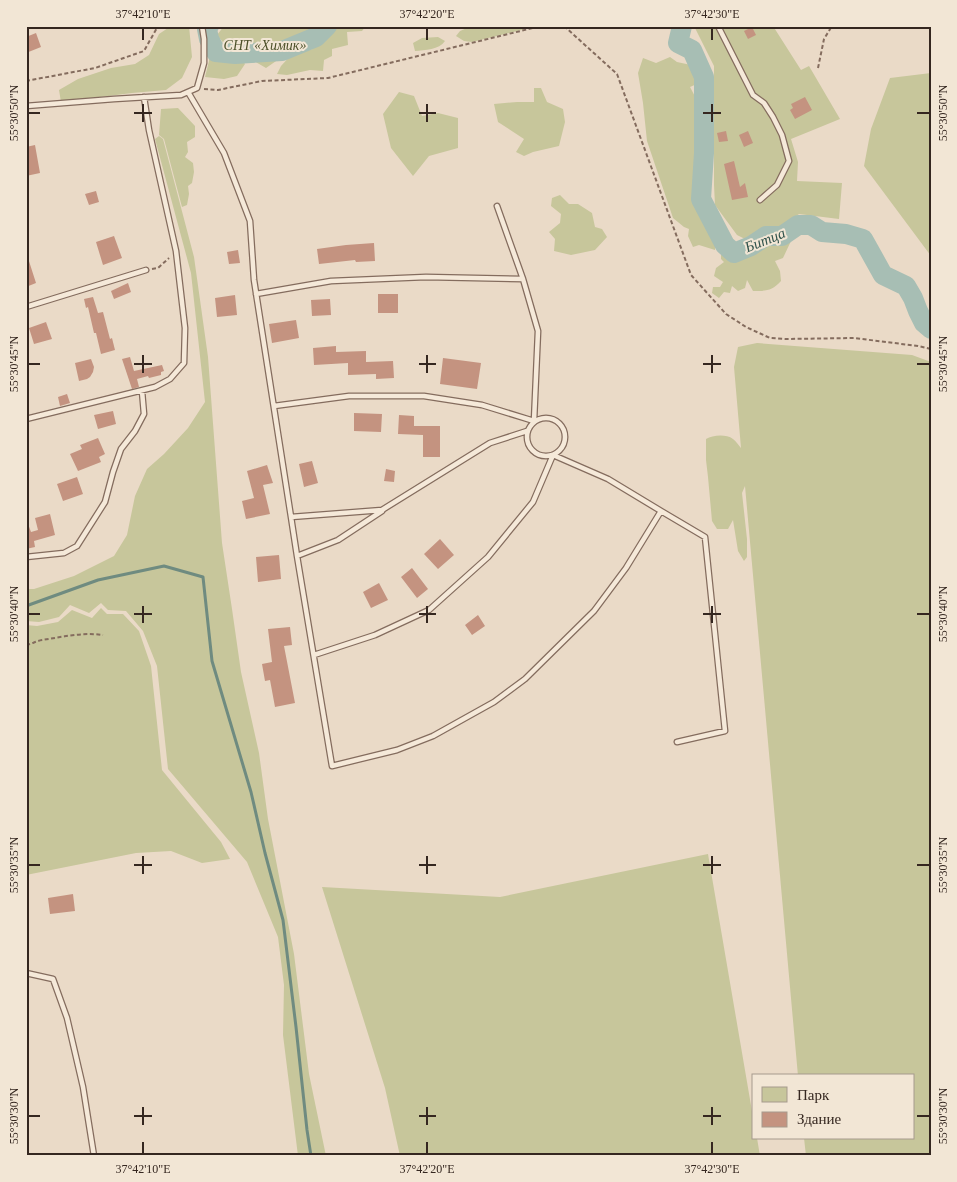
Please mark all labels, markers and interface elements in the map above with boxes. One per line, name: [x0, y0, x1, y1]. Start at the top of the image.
text: 37°42'10"E: [115, 7, 171, 21]
text: 37°42'20"E: [399, 7, 455, 21]
text: 37°42'30"E: [684, 7, 740, 21]
park label: СНТ «Химик»: [224, 38, 306, 53]
text: 55°30'50"N: [7, 84, 21, 141]
text: 55°30'50"N: [936, 84, 950, 141]
water label: Битца: [741, 225, 788, 256]
text: 55°30'45"N: [7, 335, 21, 392]
text: 55°30'45"N: [936, 335, 950, 392]
text: 55°30'40"N: [7, 585, 21, 642]
text: 55°30'40"N: [936, 585, 950, 642]
text: 55°30'35"N: [7, 836, 21, 893]
text: 55°30'35"N: [936, 836, 950, 893]
legend: [752, 1074, 914, 1140]
text: 55°30'30"N: [7, 1087, 21, 1144]
text: Парк: [797, 1087, 830, 1103]
text: 55°30'30"N: [936, 1087, 950, 1144]
text: Здание: [797, 1111, 841, 1127]
text: 37°42'10"E: [115, 1162, 171, 1176]
text: 37°42'20"E: [399, 1162, 455, 1176]
text: 37°42'30"E: [684, 1162, 740, 1176]

